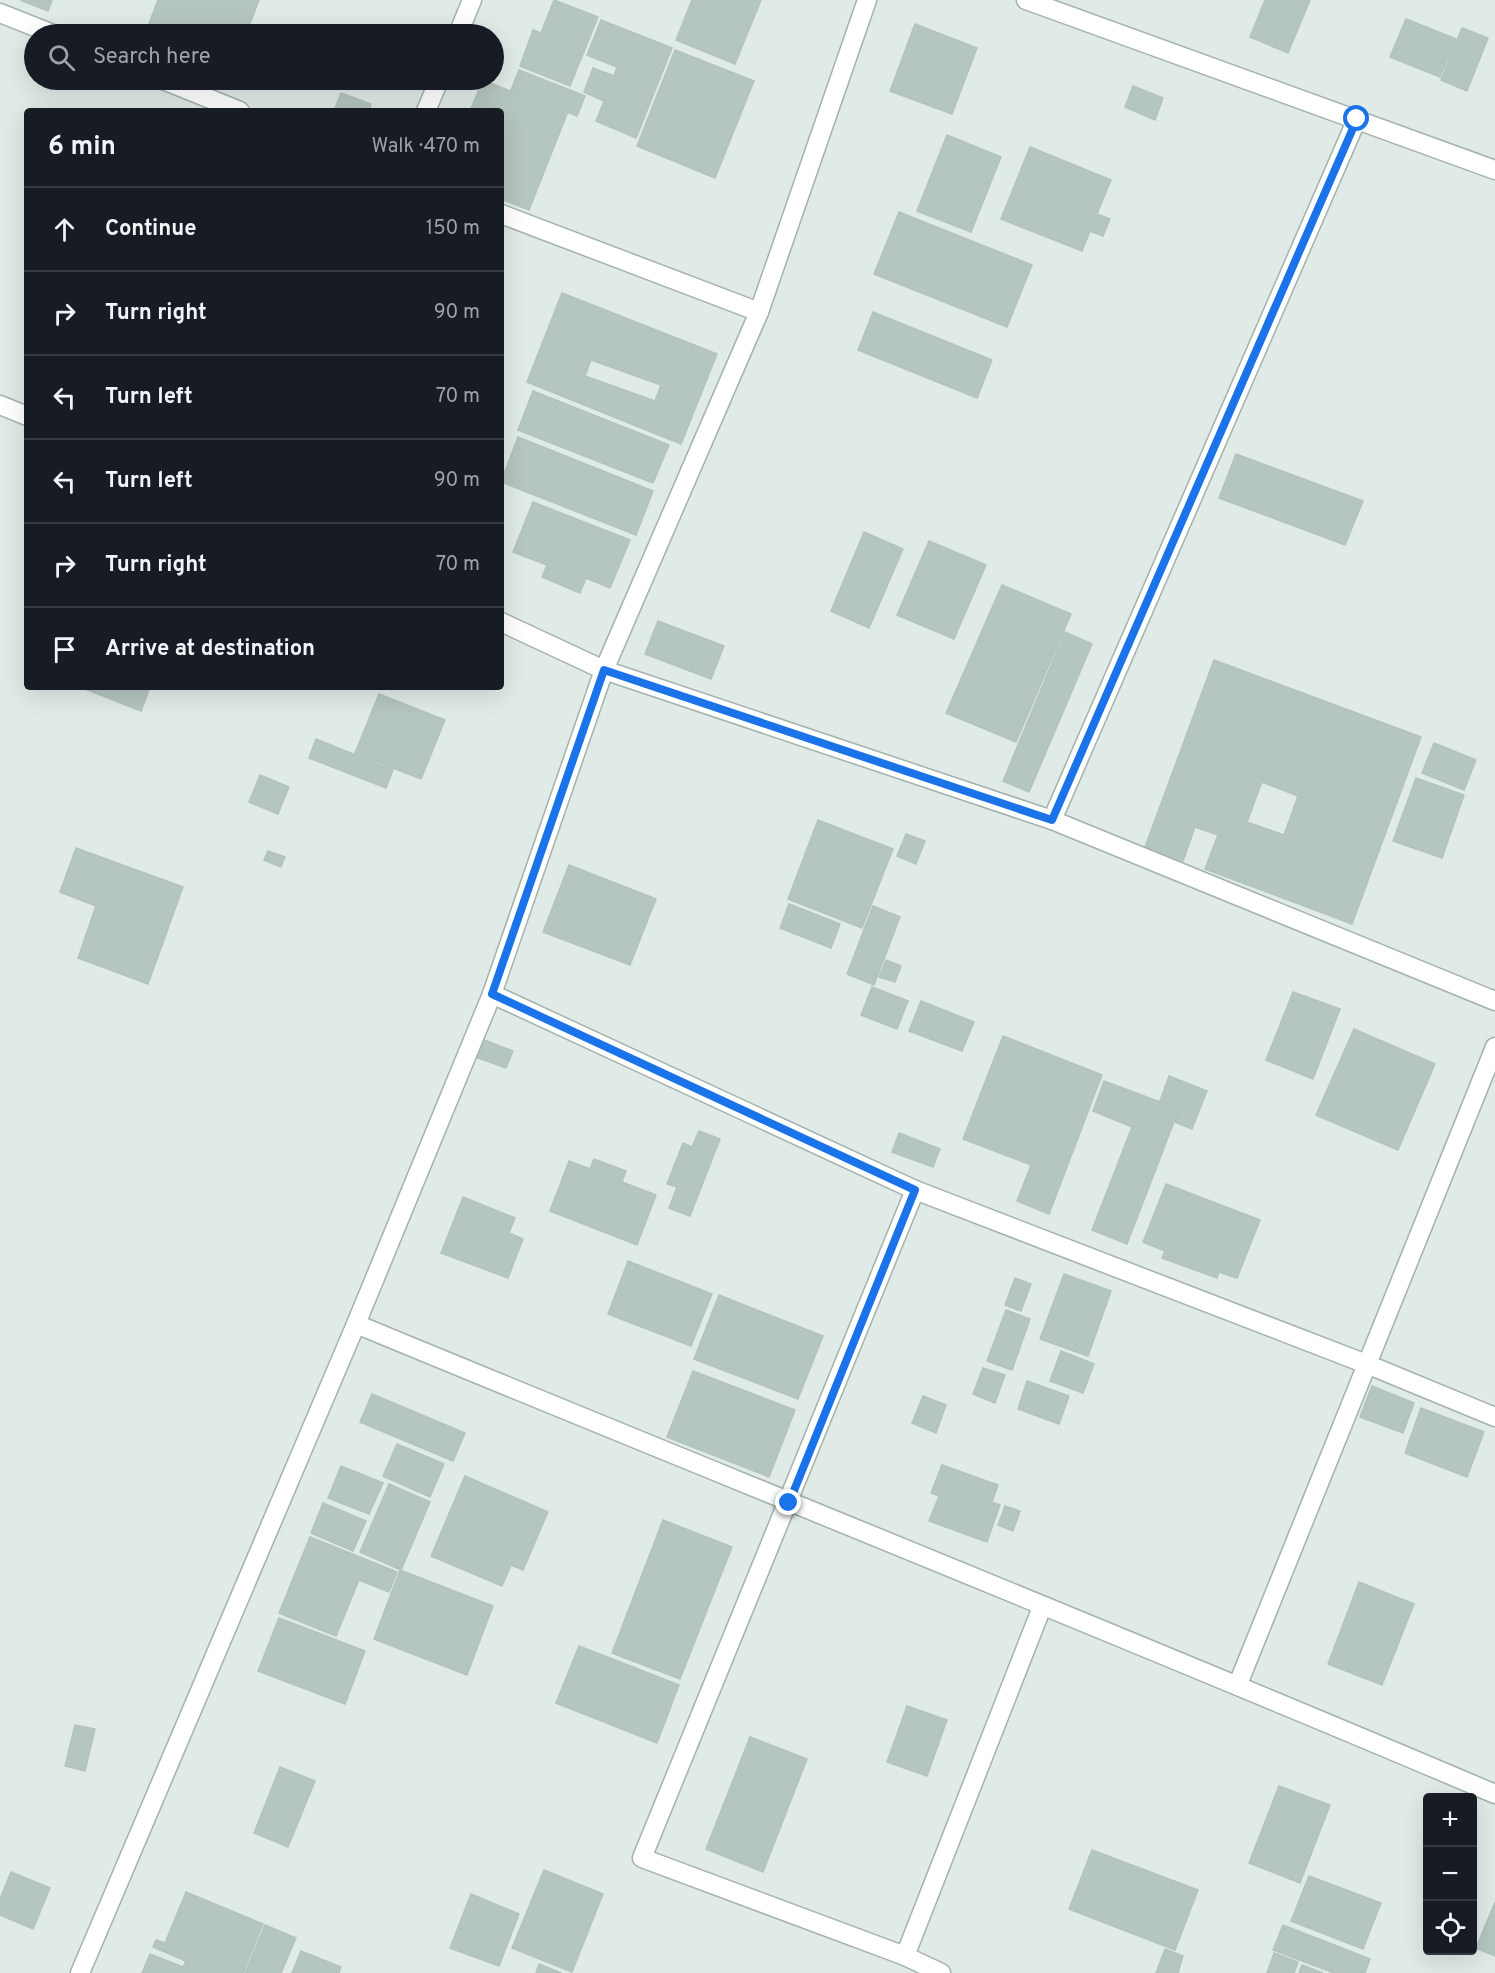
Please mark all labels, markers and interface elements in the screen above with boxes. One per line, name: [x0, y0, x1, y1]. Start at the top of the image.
search box: [24, 24, 504, 90]
icon: search: [45, 41, 78, 74]
text: Search here: [93, 44, 211, 71]
route start: [1343, 105, 1369, 131]
text: 6 min: [48, 131, 116, 164]
text: Walk · 470 m: [371, 134, 480, 160]
icon: ahead: [48, 213, 81, 246]
text: Continue: [105, 216, 196, 243]
text: 150 m: [426, 216, 480, 242]
icon: right: [48, 297, 81, 330]
text: Turn right: [105, 300, 207, 327]
text: 90 m: [434, 300, 480, 326]
icon: left: [48, 381, 81, 414]
text: Turn left: [105, 384, 193, 411]
text: 70 m: [436, 384, 480, 410]
icon: left: [48, 465, 81, 498]
text: Turn left: [105, 468, 193, 495]
text: 90 m: [434, 468, 480, 494]
icon: right: [48, 549, 81, 582]
text: Turn right: [105, 552, 207, 579]
text: 70 m: [436, 552, 480, 578]
icon: arrive: [48, 633, 81, 666]
text: Arrive at destination: [105, 636, 315, 663]
route end: [775, 1489, 801, 1515]
map controls: [1423, 1793, 1477, 1955]
button: +: [1423, 1793, 1477, 1847]
button: −: [1423, 1847, 1477, 1901]
button: locate: [1423, 1901, 1477, 1955]

